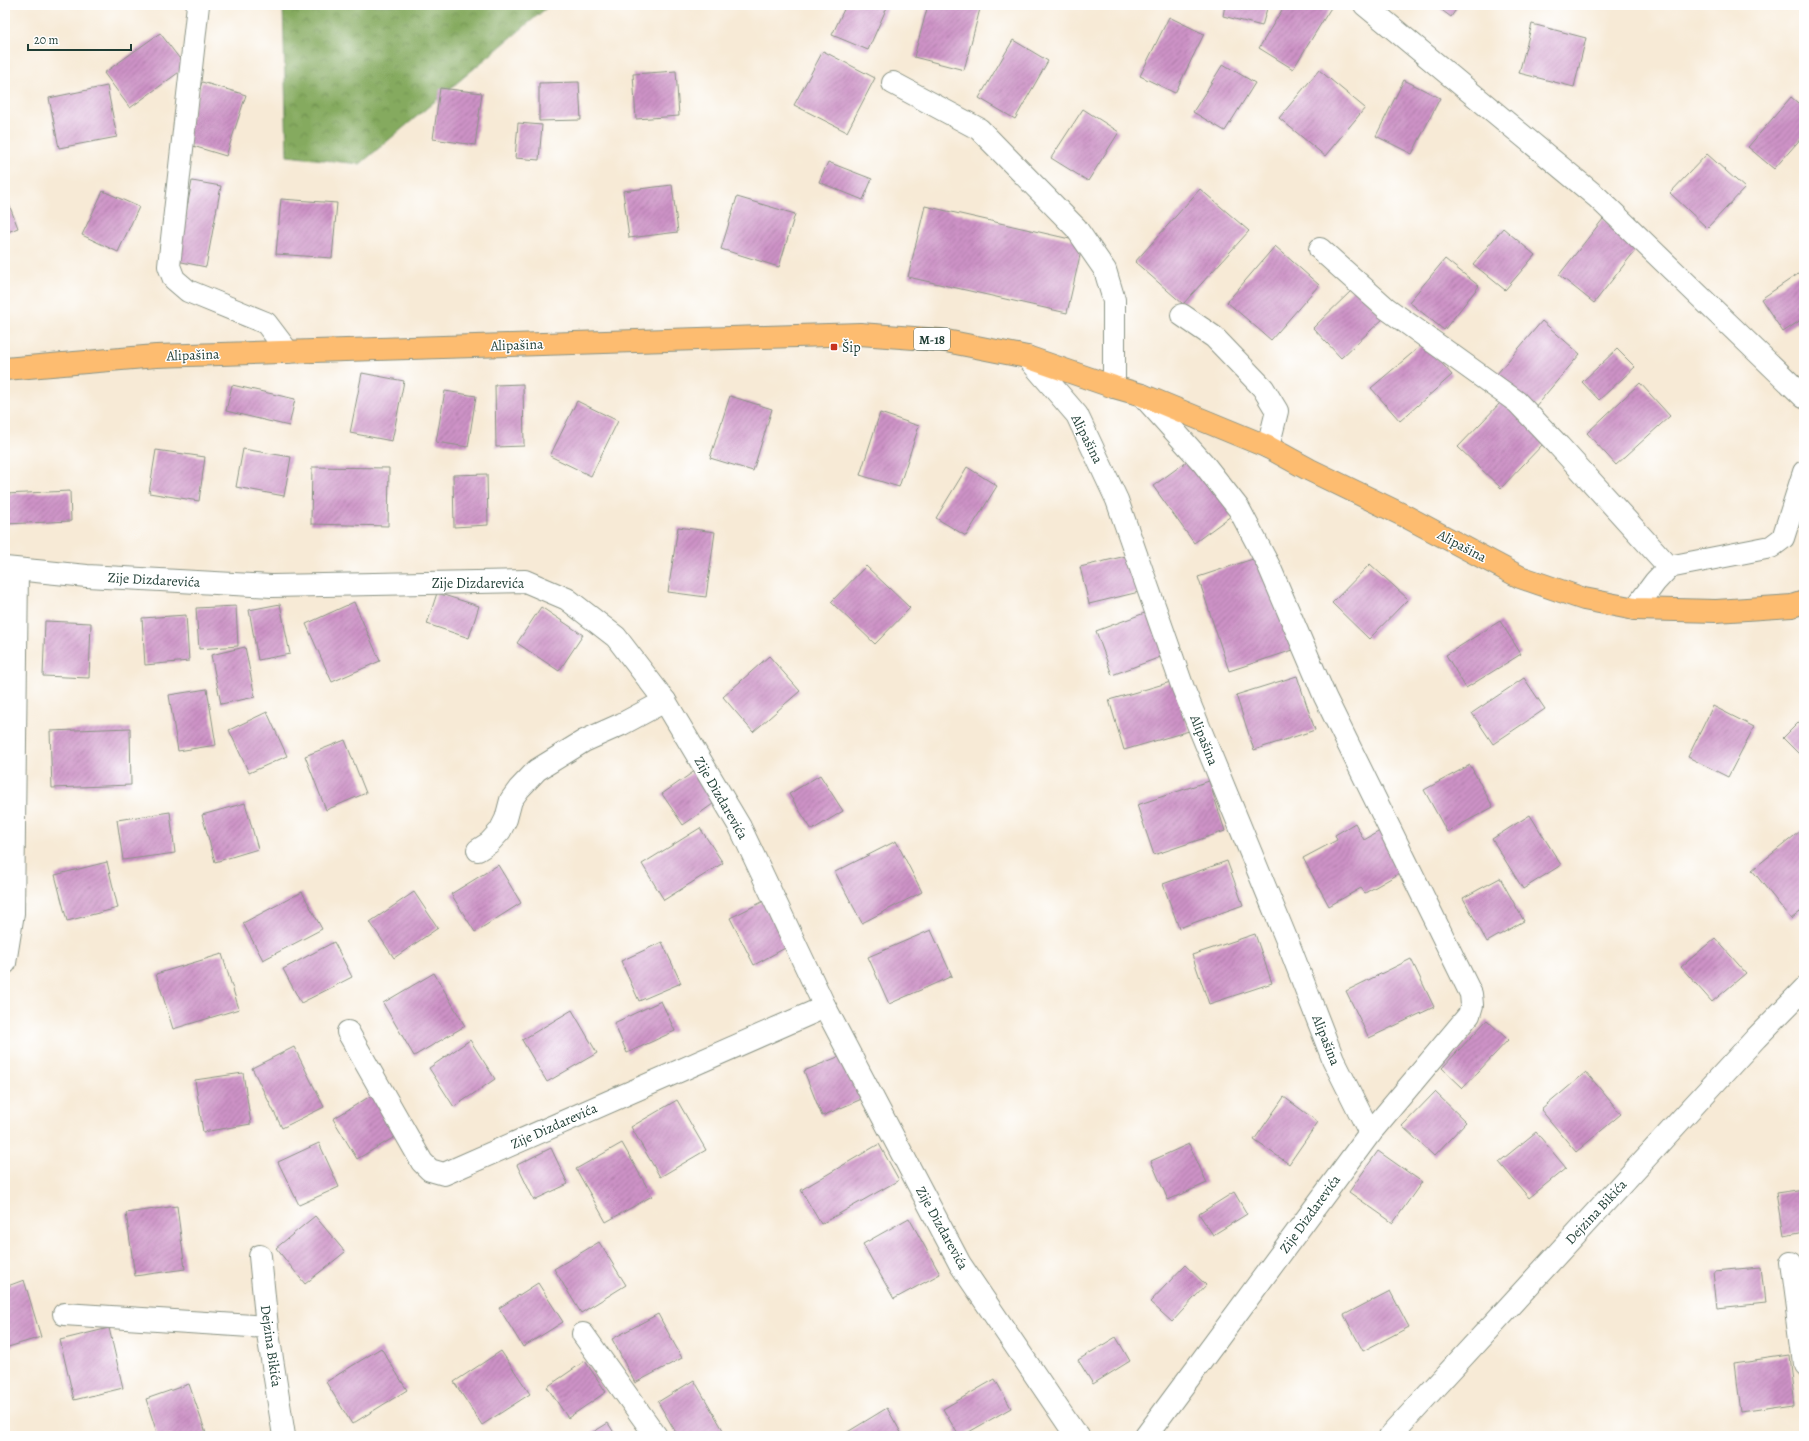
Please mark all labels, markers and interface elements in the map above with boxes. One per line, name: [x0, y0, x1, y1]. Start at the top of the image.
scale bar: [28, 26, 131, 52]
text: 20 m: [34, 32, 58, 48]
road number: M-18: [914, 328, 950, 350]
street label: Alipašina: [489, 335, 544, 355]
place label: Šip: [842, 338, 861, 357]
marker: Šip: [829, 342, 839, 352]
street label: Alipašina: [165, 345, 220, 365]
street label: Alipašina: [1066, 410, 1108, 467]
street label: Alipašina: [1433, 525, 1490, 567]
street label: Zije Dizdarevića: [107, 568, 201, 592]
street label: Zije Dizdarevića: [432, 574, 525, 593]
street label: Alipašina: [1185, 711, 1223, 769]
street label: Zije Dizdarevića: [690, 753, 753, 843]
street label: Alipašina: [1307, 1011, 1345, 1069]
street label: Zije Dizdarevića: [508, 1098, 601, 1154]
street label: Zije Dizdarevića: [1275, 1171, 1345, 1257]
street label: Dejzina Bikića: [1561, 1175, 1631, 1249]
street label: Zije Dizdarevića: [911, 1183, 973, 1274]
street label: Dejzina Bikića: [256, 1304, 286, 1389]

